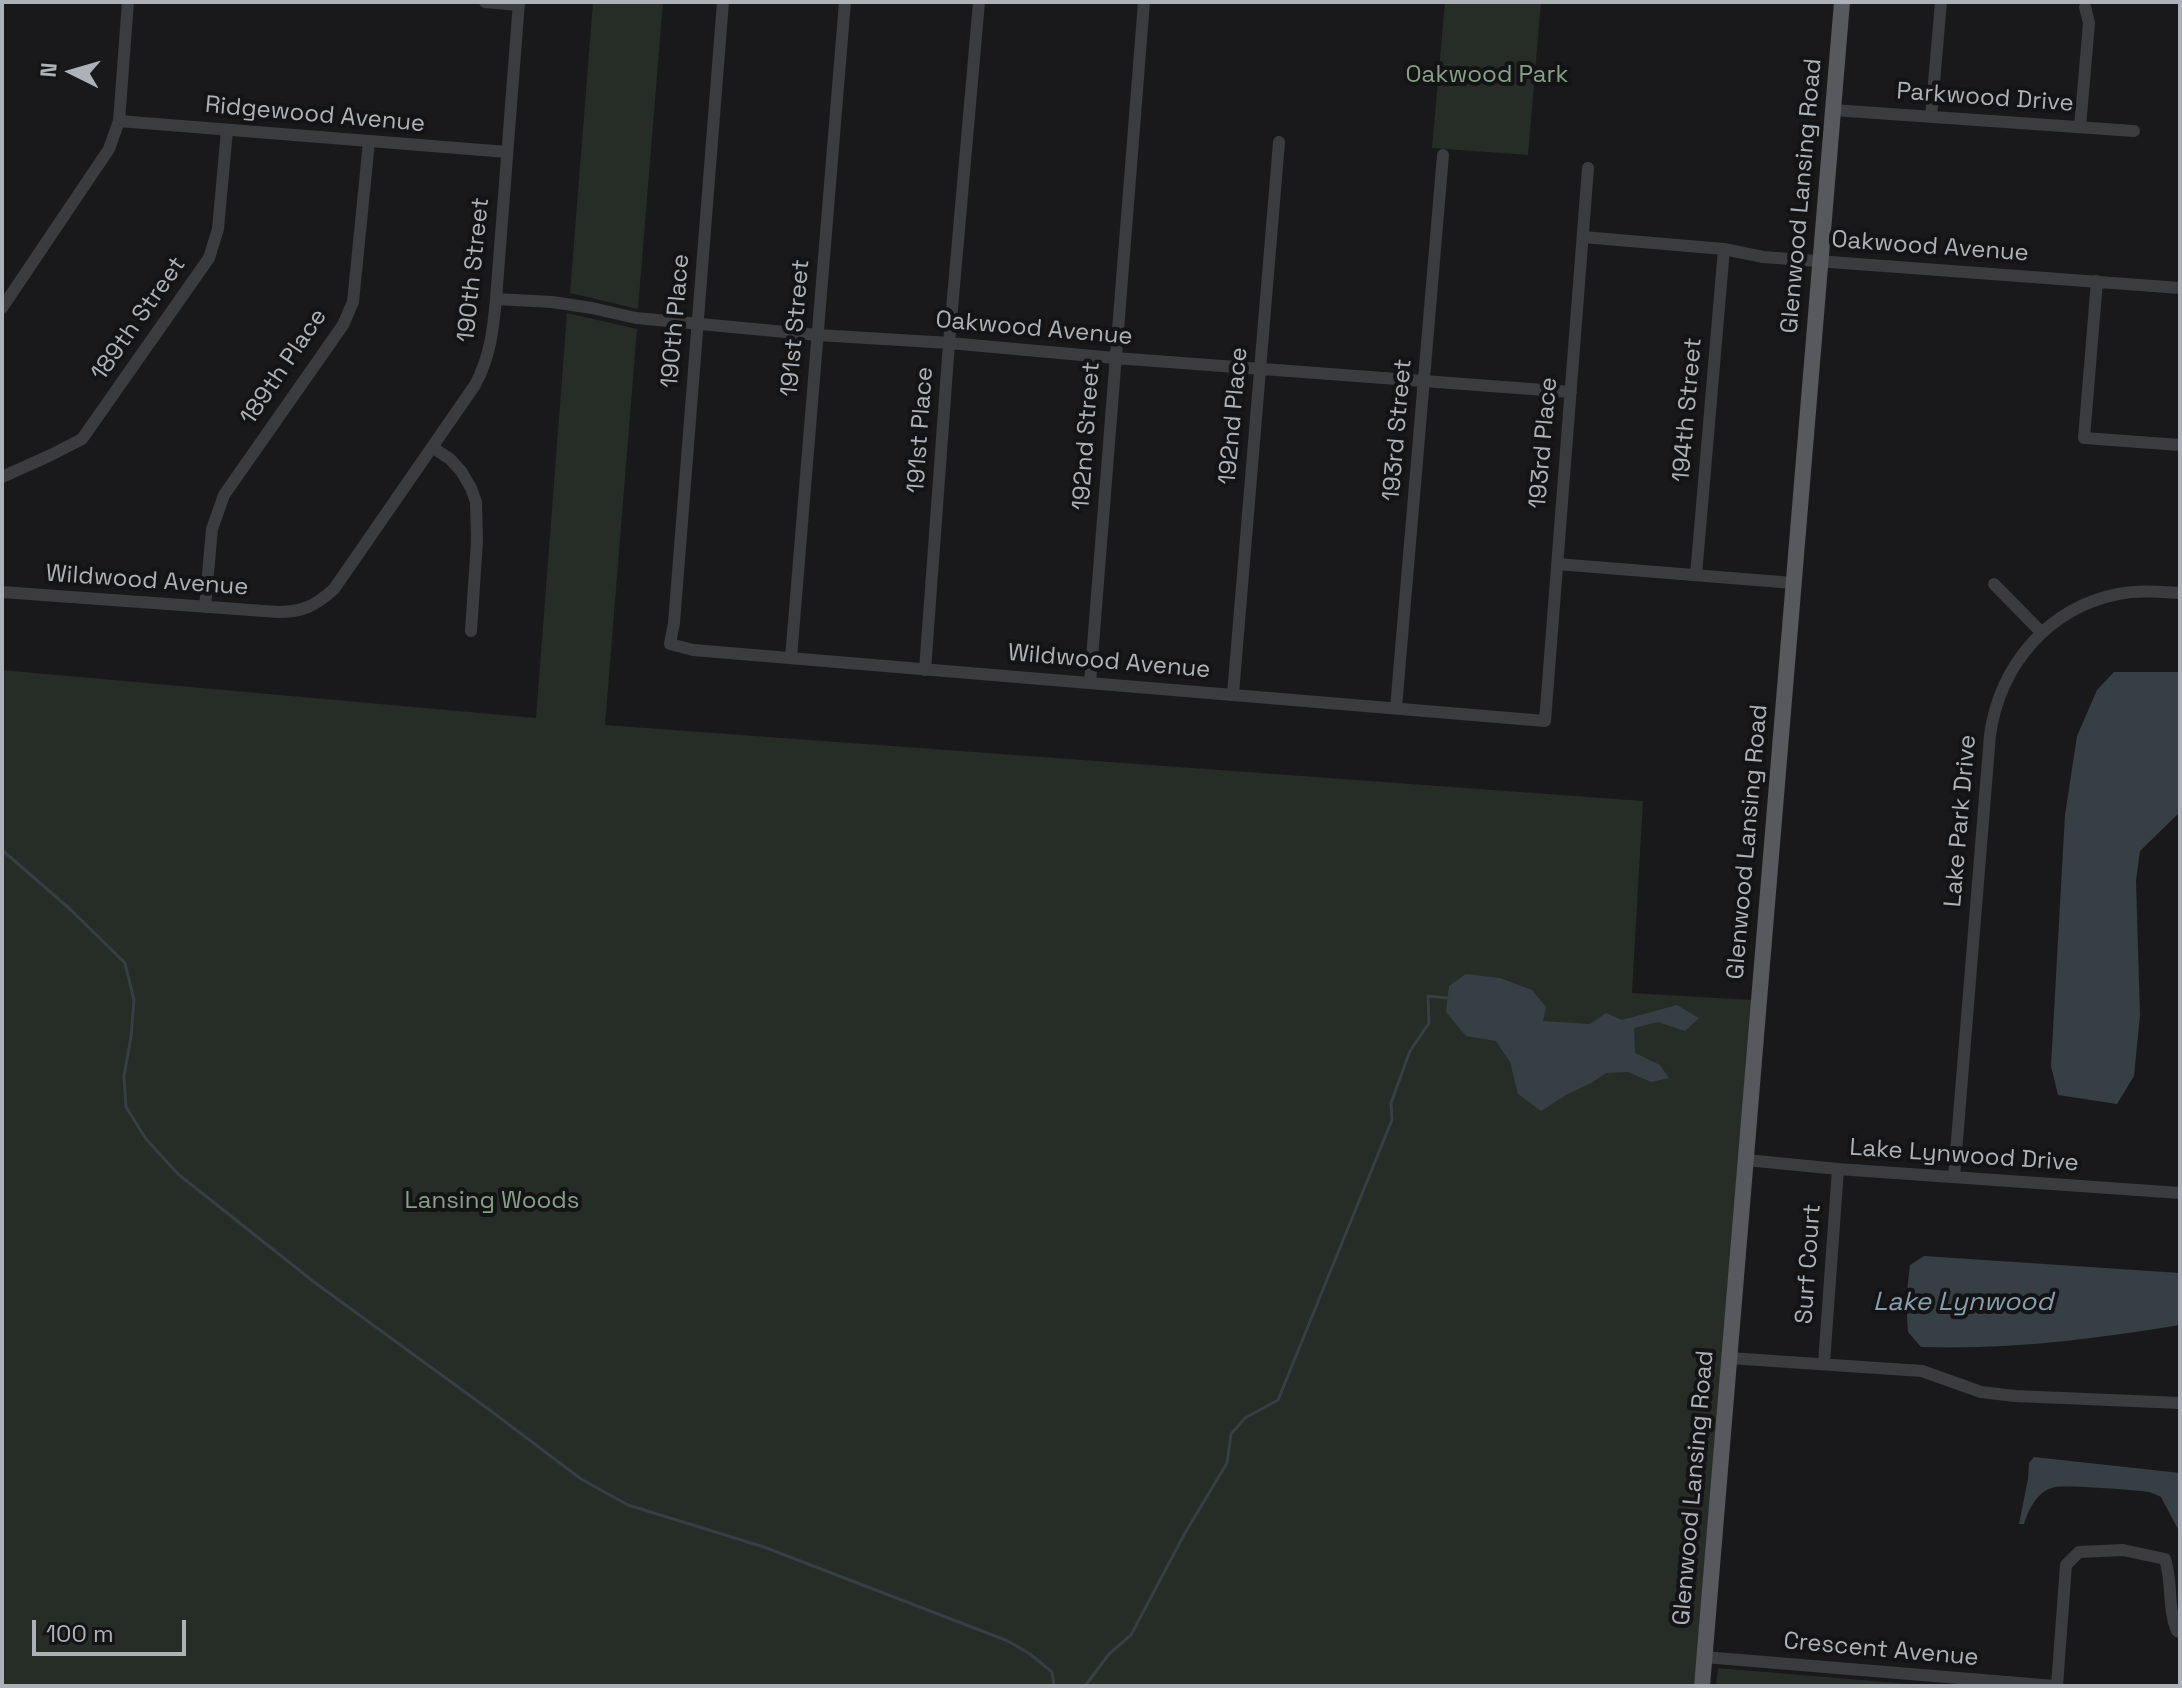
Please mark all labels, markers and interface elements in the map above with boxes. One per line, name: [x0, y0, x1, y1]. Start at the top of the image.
north arrow: [32, 32, 112, 112]
street label: Glenwood Lansing Road: [1776, 57, 1828, 335]
text: N: [34, 61, 63, 78]
park label: Oakwood Park: [1406, 61, 1568, 89]
street label: Parkwood Drive: [1895, 77, 2075, 119]
street label: Ridgewood Avenue: [204, 91, 426, 139]
street label: 190th Street: [452, 196, 496, 344]
street label: Oakwood Avenue: [1830, 226, 2030, 268]
street label: 189th Street: [86, 251, 192, 387]
street label: 190th Place: [656, 253, 696, 389]
street label: 191st Street: [776, 258, 816, 398]
street label: 189th Place: [235, 303, 333, 431]
street label: Oakwood Avenue: [934, 306, 1134, 352]
street label: 194th Street: [1667, 337, 1709, 483]
street label: 192nd Place: [1214, 346, 1254, 486]
street label: 193rd Street: [1377, 358, 1419, 502]
street label: 192nd Street: [1067, 361, 1107, 511]
street label: 191st Place: [902, 366, 940, 494]
street label: 193rd Place: [1524, 376, 1564, 510]
street label: Wildwood Avenue: [45, 560, 249, 602]
street label: Wildwood Avenue: [1007, 639, 1211, 685]
street label: Glenwood Lansing Road: [1722, 703, 1774, 981]
street label: Lake Park Drive: [1939, 734, 1983, 908]
street label: Lake Lynwood Drive: [1848, 1134, 2080, 1178]
park label: Lansing Woods: [405, 1187, 579, 1215]
street label: Surf Court: [1790, 1203, 1828, 1325]
water label: Lake Lynwood: [1873, 1287, 2053, 1319]
street label: Glenwood Lansing Road: [1668, 1349, 1720, 1627]
scale bar: [36, 1604, 190, 1654]
text: 100 m: [46, 1618, 114, 1649]
street label: Crescent Avenue: [1782, 1627, 1980, 1673]

